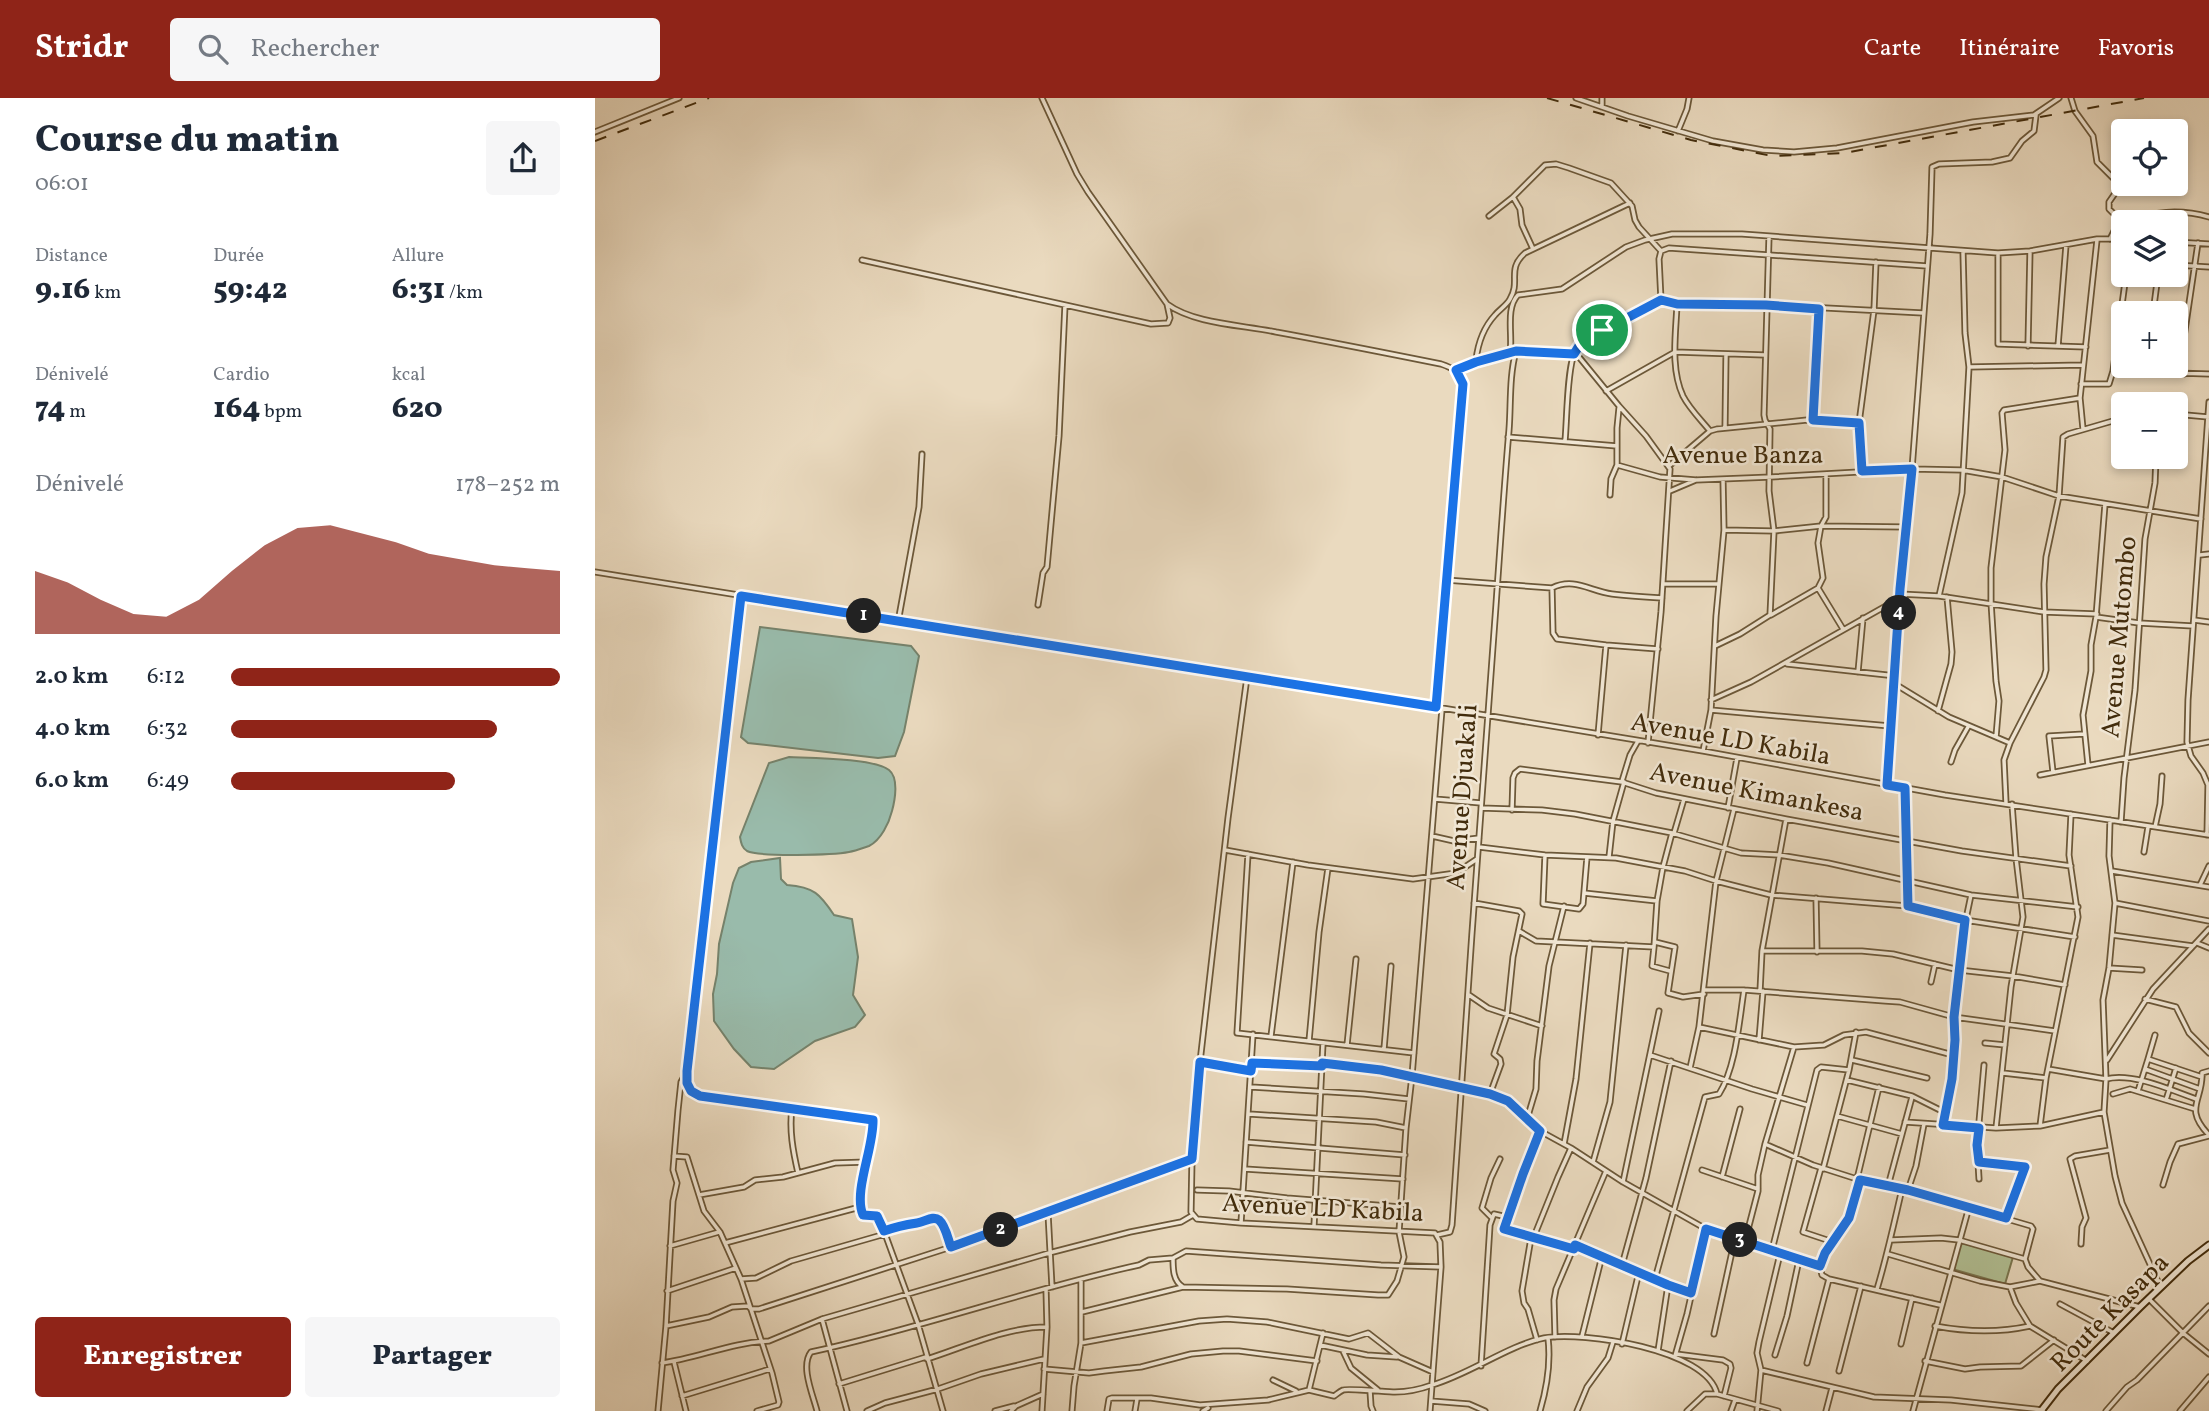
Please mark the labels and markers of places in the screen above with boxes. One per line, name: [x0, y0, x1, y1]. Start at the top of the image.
pin: [1572, 300, 1632, 360]
pin: 4: [1881, 596, 1917, 630]
pin: 1: [847, 598, 881, 634]
pin: 2: [983, 1212, 1019, 1248]
pin: 3: [1723, 1222, 1757, 1258]

